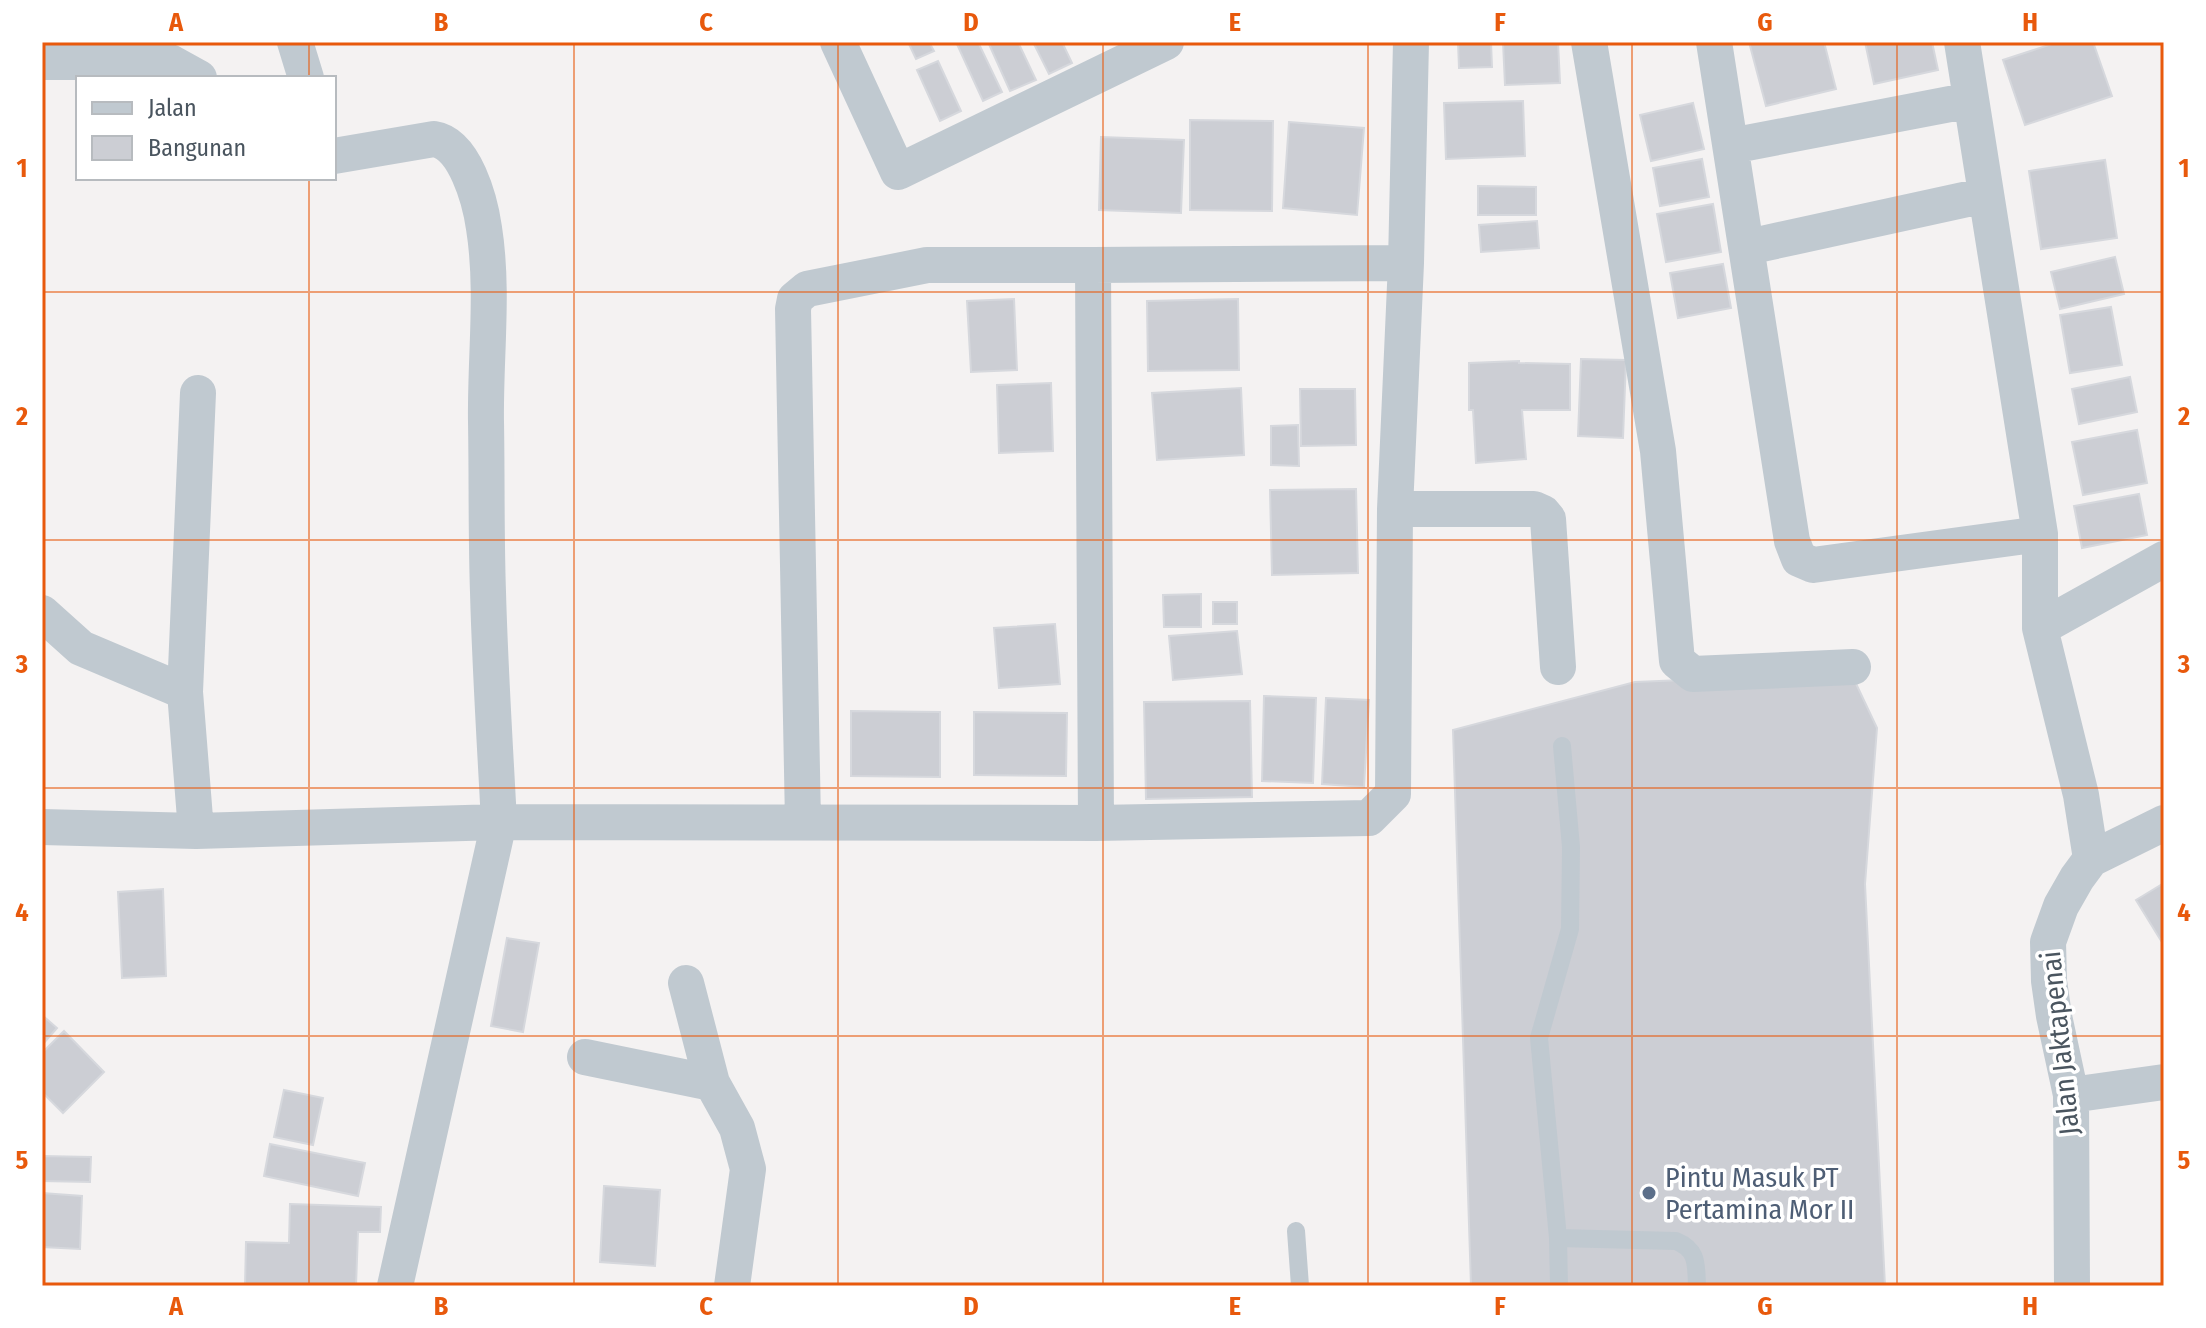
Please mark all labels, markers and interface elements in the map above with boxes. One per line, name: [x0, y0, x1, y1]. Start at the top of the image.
text: A: [168, 7, 184, 38]
text: B: [434, 7, 449, 38]
text: C: [699, 7, 713, 38]
text: D: [963, 7, 979, 38]
text: E: [1229, 7, 1241, 38]
text: F: [1494, 7, 1506, 38]
text: G: [1757, 7, 1773, 38]
text: H: [2022, 7, 2038, 38]
legend: [76, 76, 336, 180]
text: Jalan: [148, 94, 197, 122]
text: Bangunan: [148, 134, 246, 162]
text: 1: [17, 153, 28, 184]
text: 1: [2179, 153, 2190, 184]
text: 2: [15, 401, 28, 432]
text: 2: [2177, 401, 2190, 432]
text: 3: [15, 649, 28, 680]
text: 3: [2177, 649, 2190, 680]
text: 4: [15, 897, 29, 928]
text: 4: [2177, 897, 2191, 928]
street label: Jalan Jaktapenai: [2034, 949, 2086, 1137]
text: 5: [16, 1145, 29, 1176]
text: 5: [2178, 1145, 2191, 1176]
place label: Pintu Masuk PT Pertamina Mor II: [1665, 1161, 1854, 1226]
marker: Pintu Masuk PT Pertamina Mor II: [1640, 1184, 1658, 1202]
text: A: [168, 1291, 184, 1322]
text: B: [434, 1291, 449, 1322]
text: C: [699, 1291, 713, 1322]
text: D: [963, 1291, 979, 1322]
text: E: [1229, 1291, 1241, 1322]
text: F: [1494, 1291, 1506, 1322]
text: G: [1757, 1291, 1773, 1322]
text: H: [2022, 1291, 2038, 1322]

